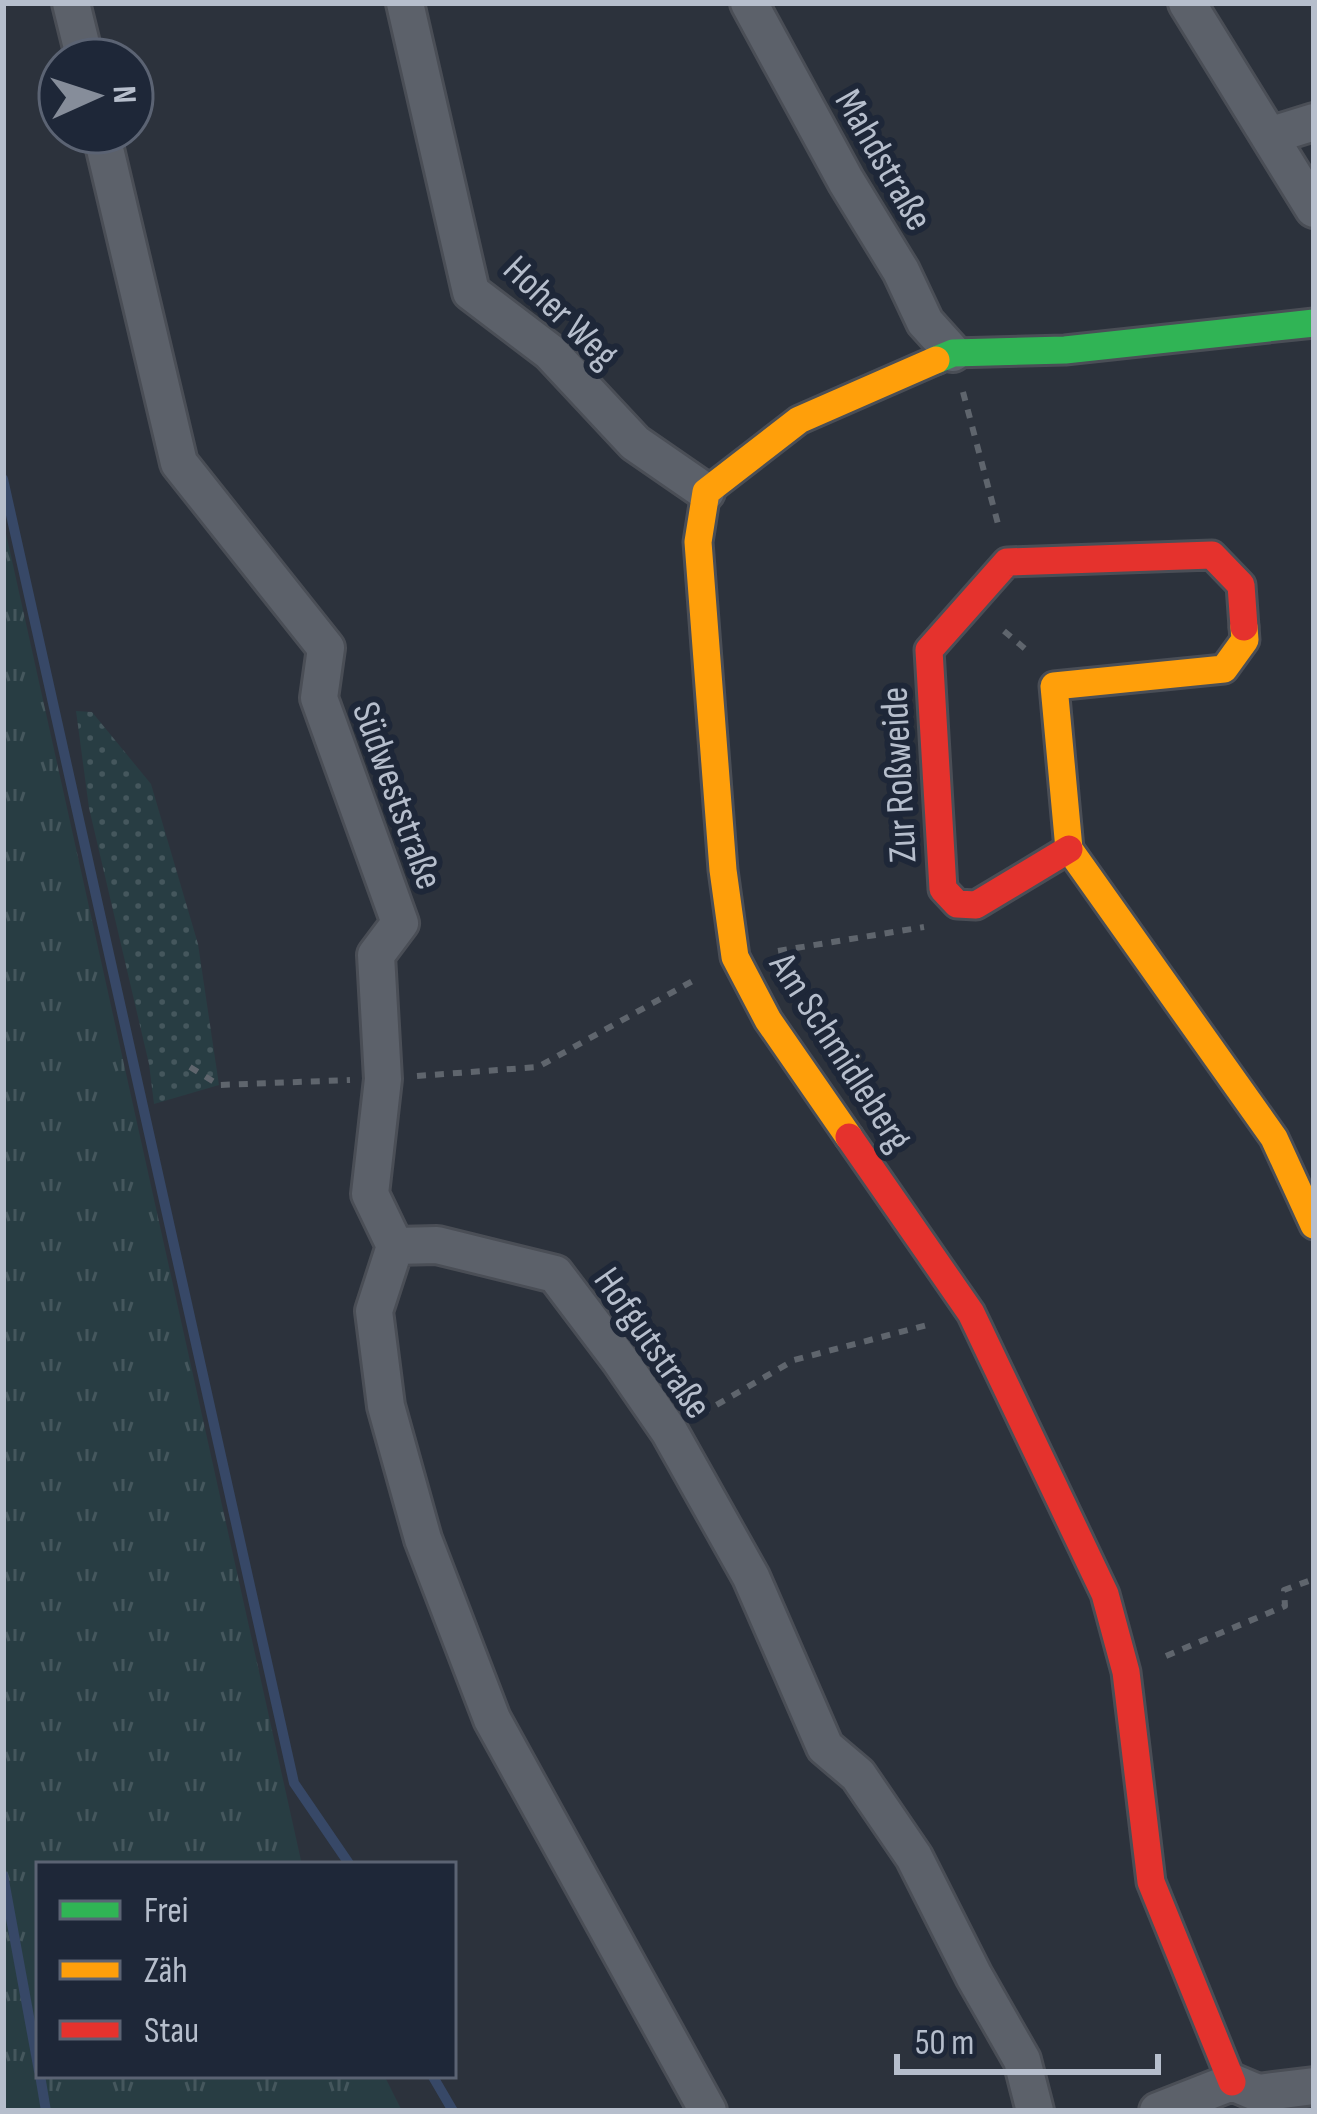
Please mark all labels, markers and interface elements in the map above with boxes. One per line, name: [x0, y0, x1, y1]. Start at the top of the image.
north arrow: [36, 36, 156, 156]
street label: Mahdstraße: [824, 82, 942, 239]
text: N: [104, 85, 144, 104]
street label: Hoher Weg: [493, 247, 628, 379]
street label: Zur Roßweide: [871, 686, 928, 864]
street label: Südweststraße: [341, 696, 452, 896]
street label: Am Schmidleberg: [758, 944, 921, 1160]
street label: Hofgutstraße: [583, 1259, 721, 1428]
legend: [36, 1862, 456, 2078]
text: Frei: [144, 1890, 189, 1933]
text: Zäh: [144, 1950, 188, 1993]
scale bar: [897, 2000, 1158, 2074]
text: Stau: [144, 2010, 199, 2053]
text: 50 m: [915, 2022, 974, 2065]

